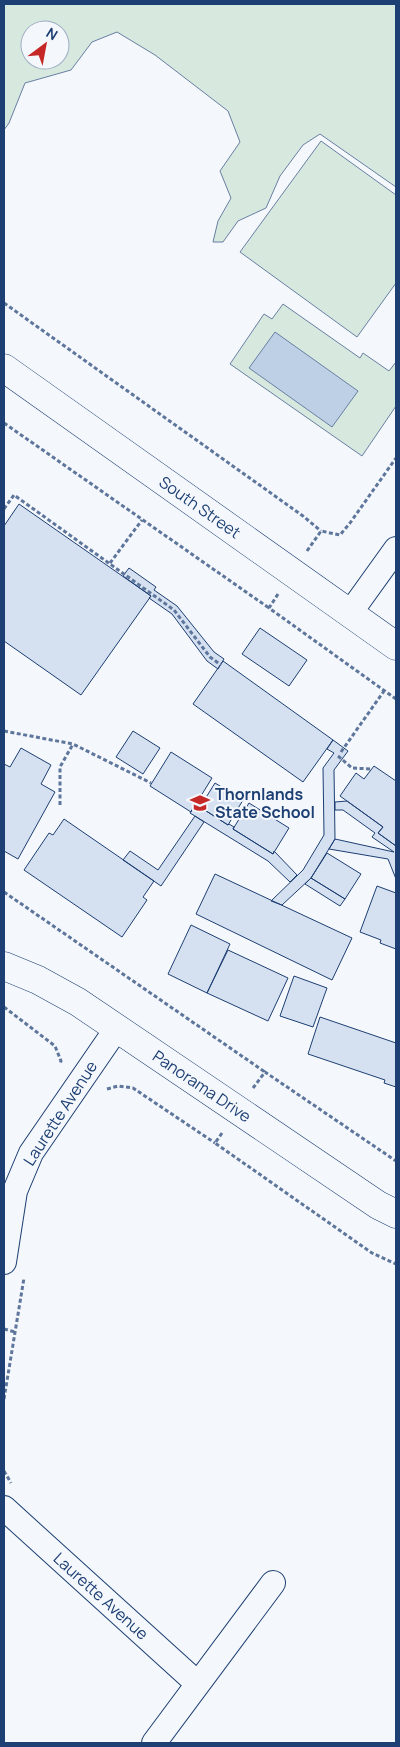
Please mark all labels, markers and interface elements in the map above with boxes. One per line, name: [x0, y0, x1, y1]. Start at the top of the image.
north arrow: [20, 20, 70, 70]
text: N: [43, 23, 61, 44]
street label: South Street: [155, 471, 245, 543]
place label: Thornlands State School: [215, 783, 315, 823]
school or university icon: Thornlands State School: [189, 792, 211, 814]
street label: Panorama Drive: [148, 1045, 256, 1127]
street label: Laurette Avenue: [18, 1056, 102, 1170]
street label: Laurette Avenue: [49, 1547, 153, 1645]

